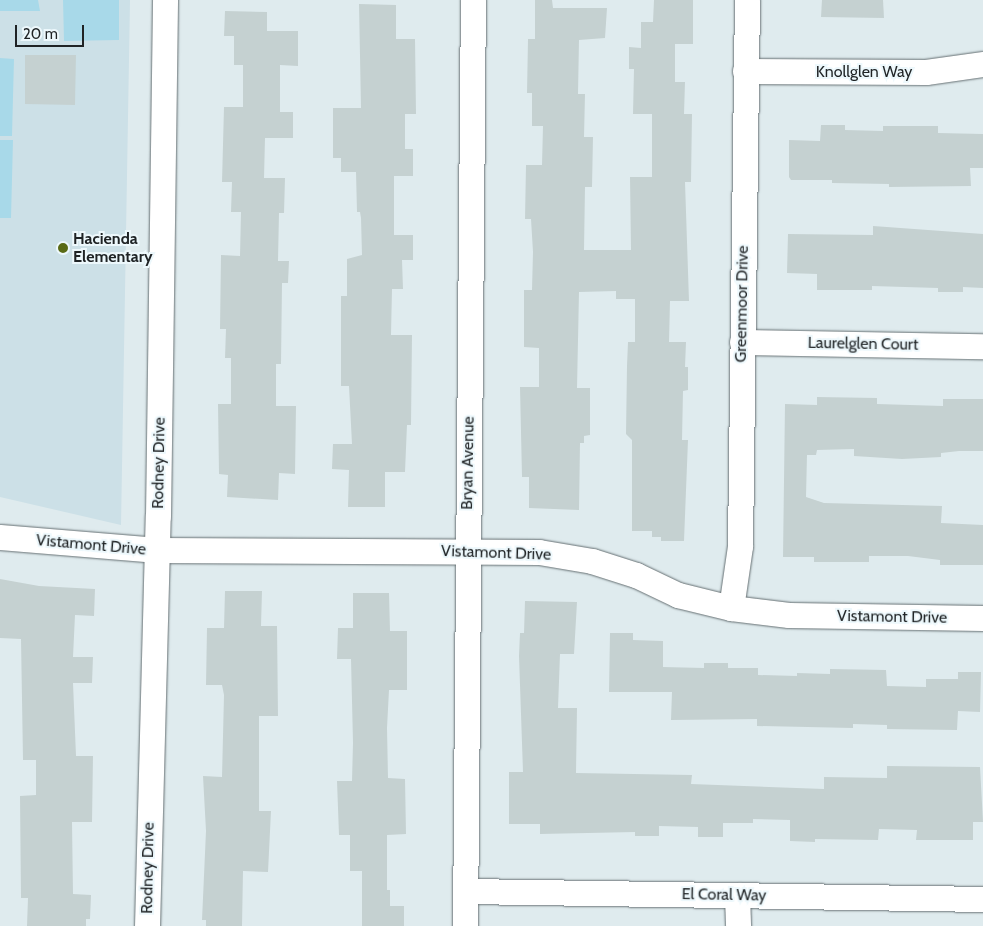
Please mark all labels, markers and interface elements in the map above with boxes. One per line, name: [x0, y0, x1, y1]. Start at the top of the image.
scale bar: [18, 15, 86, 47]
text: 20 m: [23, 25, 58, 43]
street label: Knollglen Way: [816, 62, 912, 82]
place label: Hacienda Elementary: [73, 229, 153, 267]
marker: Hacienda Elementary: [57, 242, 69, 254]
street label: Greenmoor Drive: [731, 245, 753, 363]
street label: Laurelglen Court: [808, 333, 918, 355]
street label: Bryan Avenue: [458, 416, 478, 510]
street label: Rodney Drive: [149, 417, 169, 509]
street label: Vistamont Drive: [35, 531, 147, 559]
street label: Vistamont Drive: [441, 541, 551, 565]
street label: Vistamont Drive: [837, 606, 947, 628]
street label: Rodney Drive: [138, 822, 158, 914]
street label: El Coral Way: [682, 885, 766, 905]

